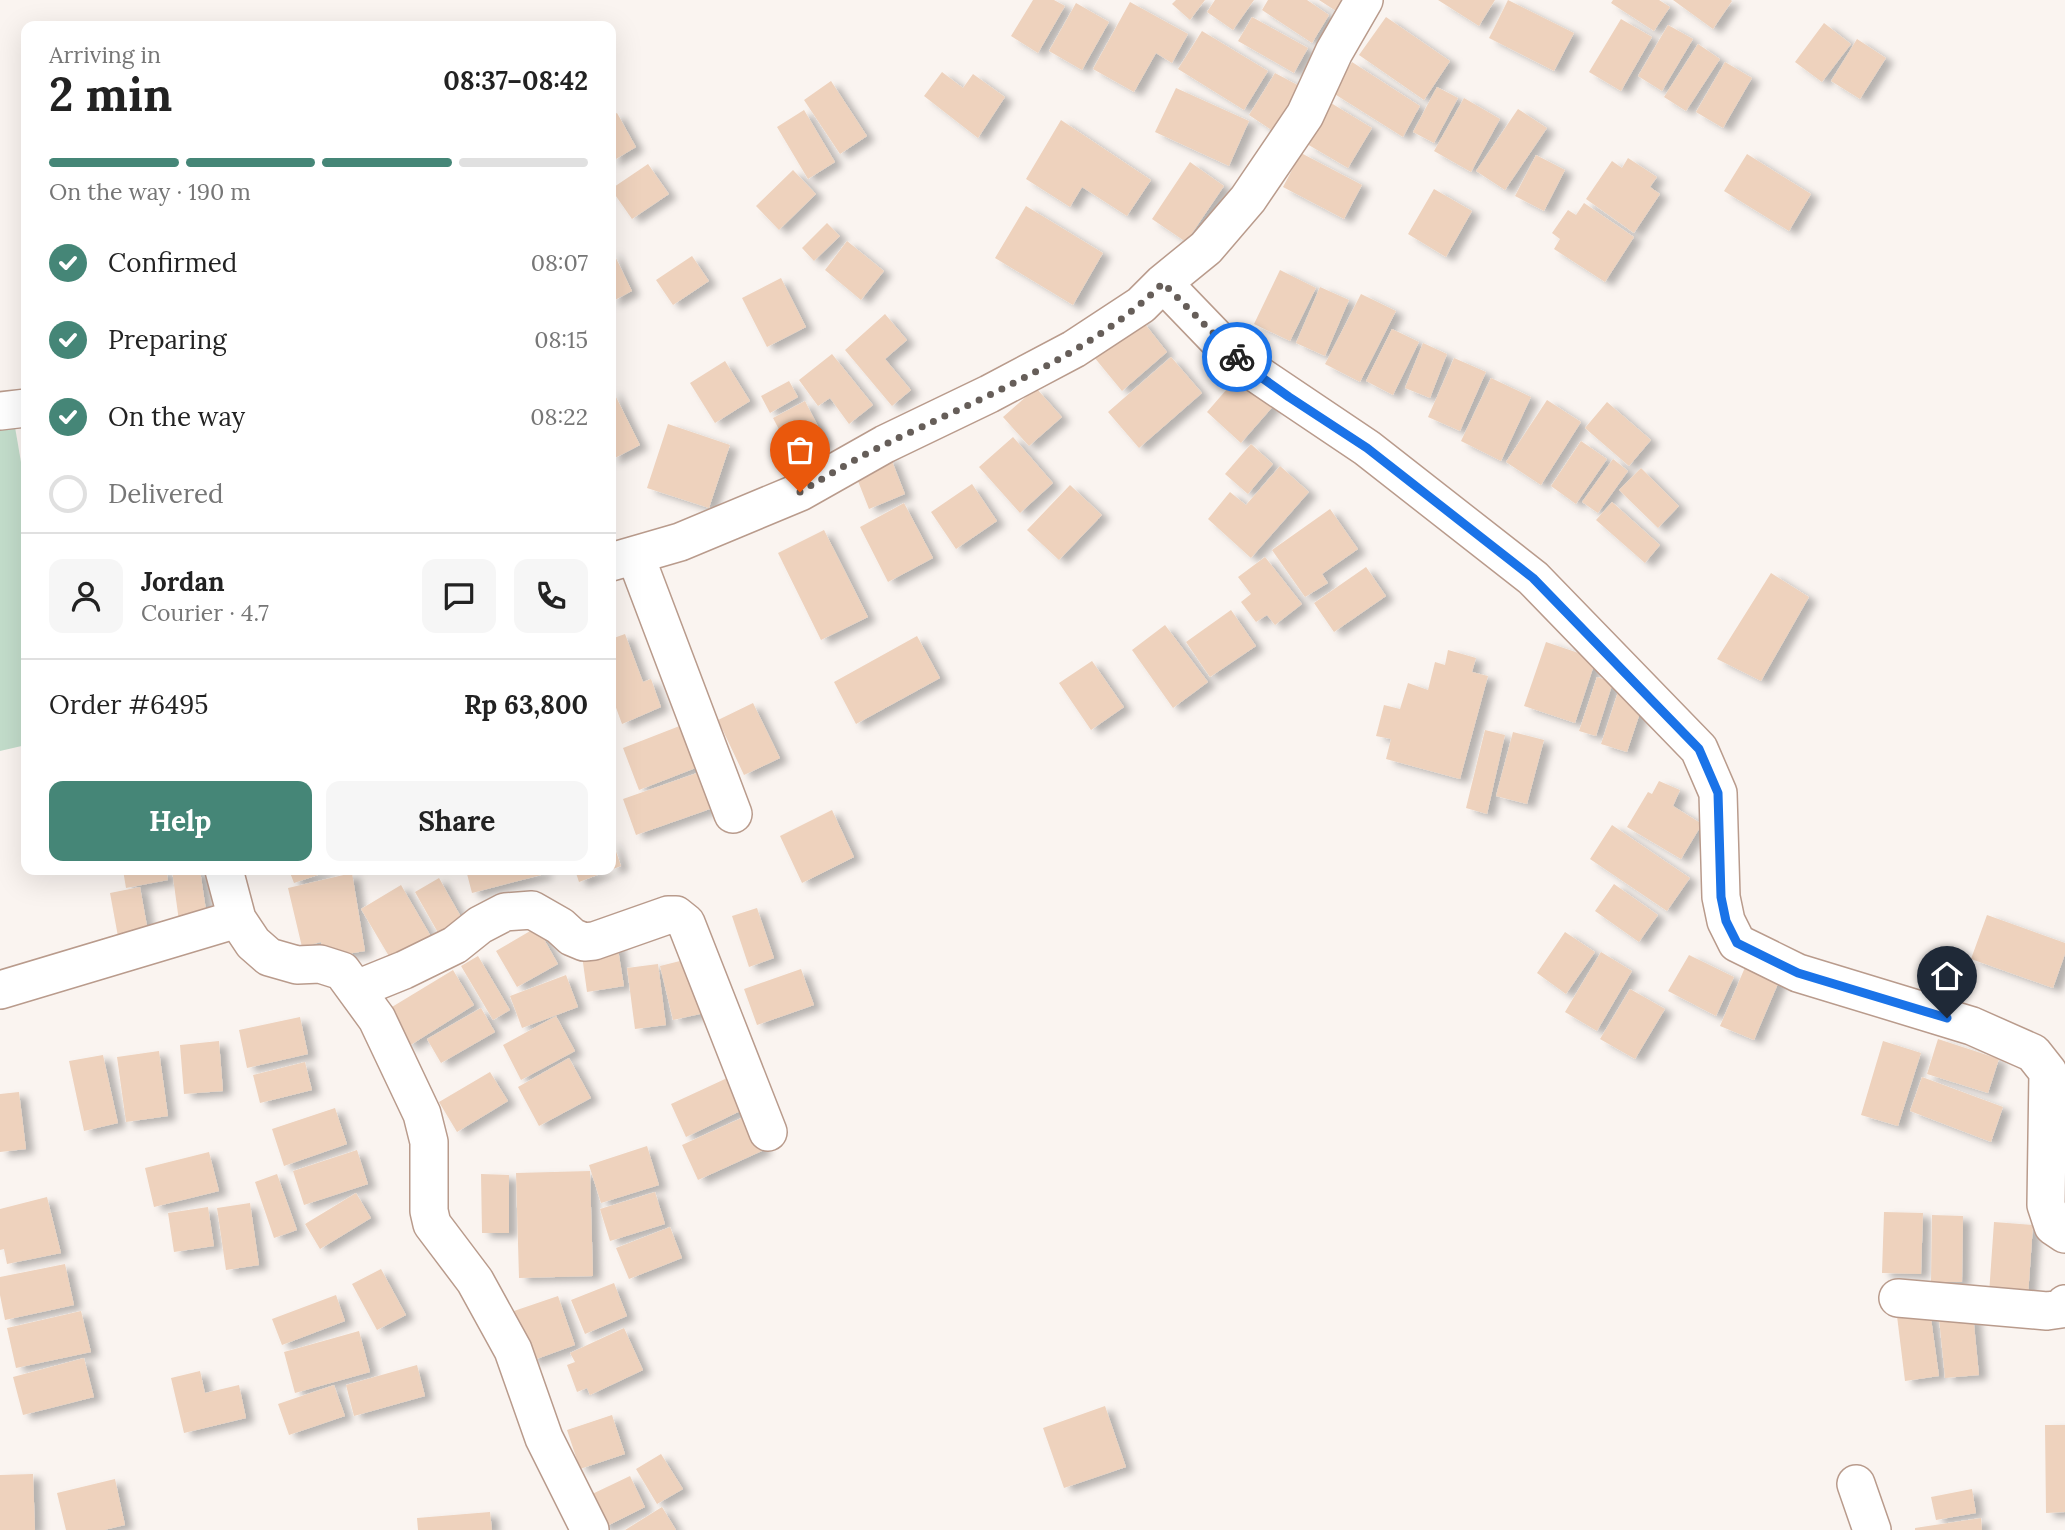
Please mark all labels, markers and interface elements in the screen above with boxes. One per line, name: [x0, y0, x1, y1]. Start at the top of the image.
text: Arriving in: [49, 40, 161, 69]
text: 08:37–08:42: [443, 64, 588, 97]
text: 2 min: [49, 65, 172, 124]
text: On the way · 190 m: [49, 177, 251, 206]
icon: check: [49, 244, 87, 282]
text: Confirmed: [108, 246, 237, 279]
text: 08:07: [531, 248, 588, 277]
icon: check: [49, 321, 87, 359]
courier: [1202, 322, 1272, 392]
text: Preparing: [108, 323, 227, 356]
text: 08:15: [534, 325, 588, 354]
icon: bike: [1218, 338, 1256, 376]
icon: check: [49, 398, 87, 436]
text: On the way: [108, 400, 245, 433]
text: 08:22: [530, 402, 588, 431]
pin: [770, 420, 830, 492]
icon: bag: [781, 431, 819, 469]
text: Delivered: [108, 477, 224, 510]
button: person: [49, 559, 123, 633]
button: chat: [422, 559, 496, 633]
button: phone: [514, 559, 588, 633]
text: Jordan: [141, 565, 225, 598]
text: Courier · 4.7: [141, 598, 269, 627]
text: Order #6495: [49, 688, 208, 721]
text: Rp 63,800: [464, 688, 588, 721]
button: Help: [49, 781, 312, 861]
button: Share: [326, 781, 588, 861]
pin: [1917, 946, 1977, 1018]
icon: home: [1928, 957, 1966, 995]

